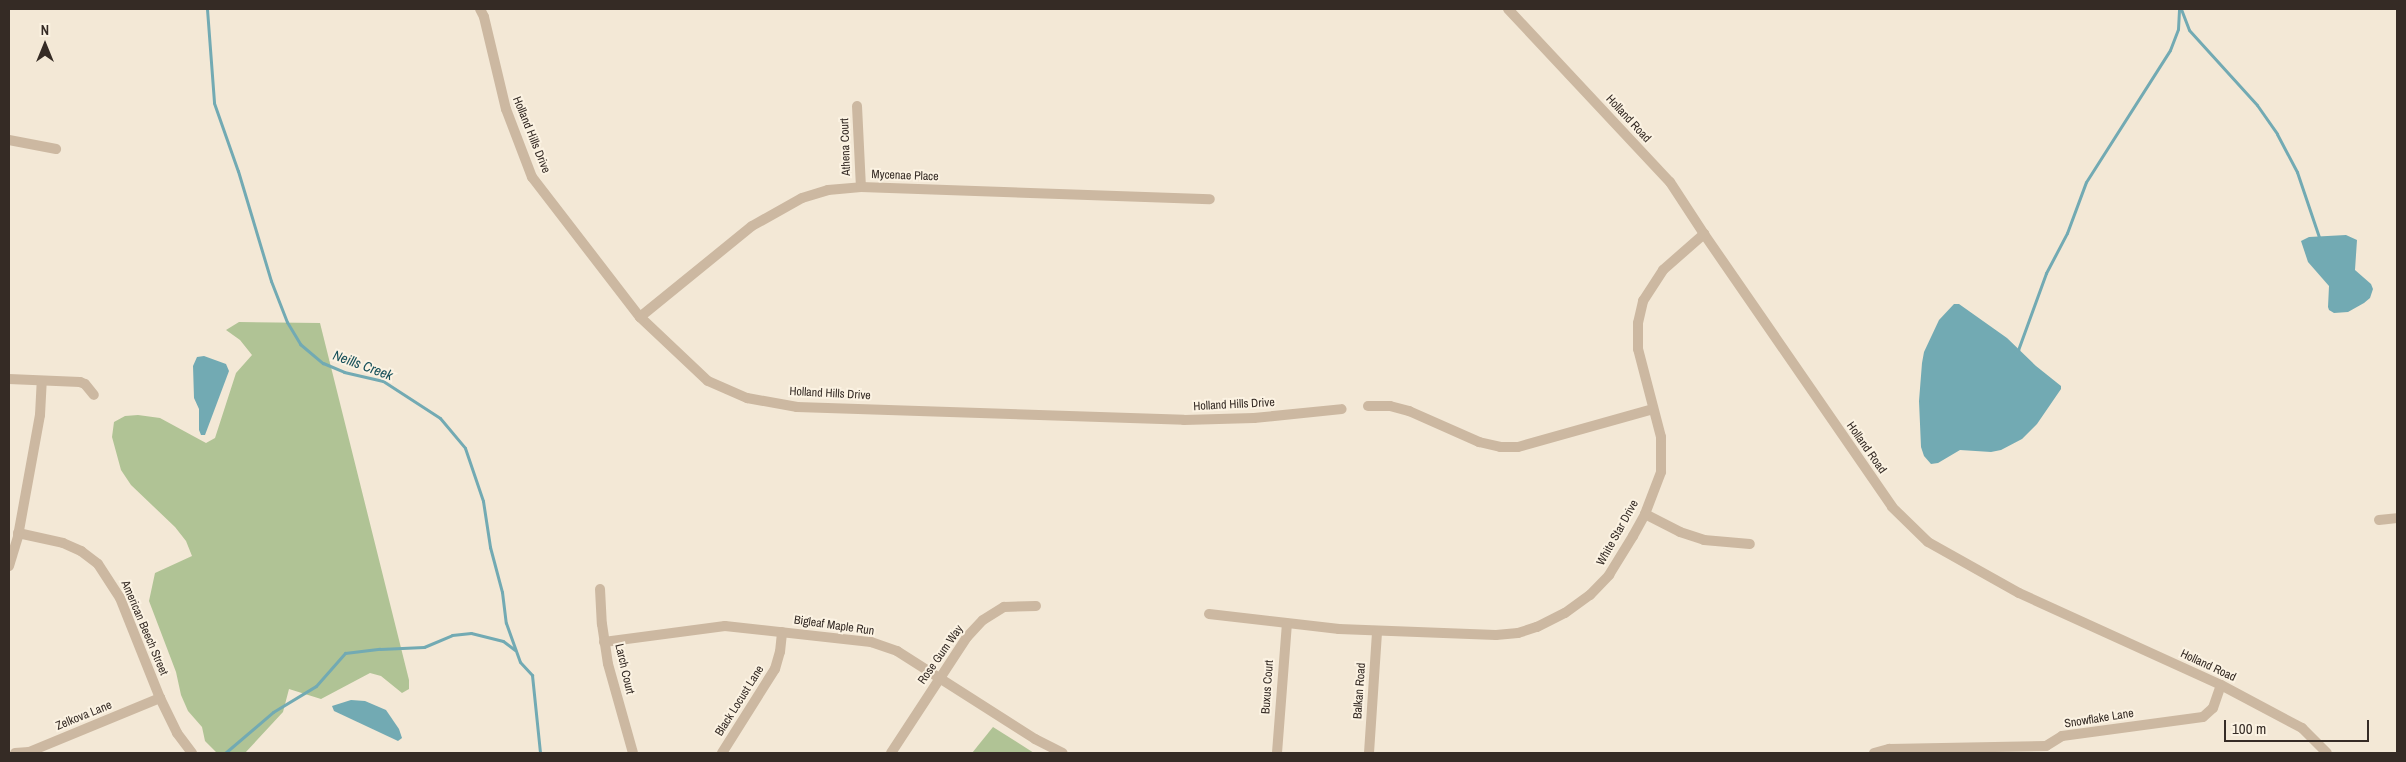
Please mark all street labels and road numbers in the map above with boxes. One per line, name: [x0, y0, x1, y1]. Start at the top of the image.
street label: Holland Road: [1602, 92, 1654, 146]
street label: Holland Hills Drive: [509, 95, 553, 175]
street label: Athena Court: [838, 118, 854, 176]
street label: Mycenae Place: [871, 168, 939, 184]
street label: Holland Hills Drive: [789, 385, 871, 403]
street label: Holland Hills Drive: [1193, 396, 1275, 414]
street label: Holland Road: [1843, 419, 1889, 477]
street label: White Star Drive: [1594, 498, 1642, 568]
street label: American Beech Street: [117, 578, 171, 678]
street label: Bigleaf Maple Run: [793, 613, 875, 639]
street label: Rose Gum Way: [915, 623, 967, 687]
street label: Larch Court: [611, 642, 637, 696]
street label: Holland Road: [2178, 647, 2238, 685]
street label: Buxus Court: [1259, 659, 1277, 715]
street label: Balkan Road: [1351, 662, 1369, 720]
street label: Black Locust Lane: [713, 663, 767, 739]
street label: Zelkova Lane: [54, 698, 114, 734]
street label: Snowflake Lane: [2063, 706, 2135, 732]

